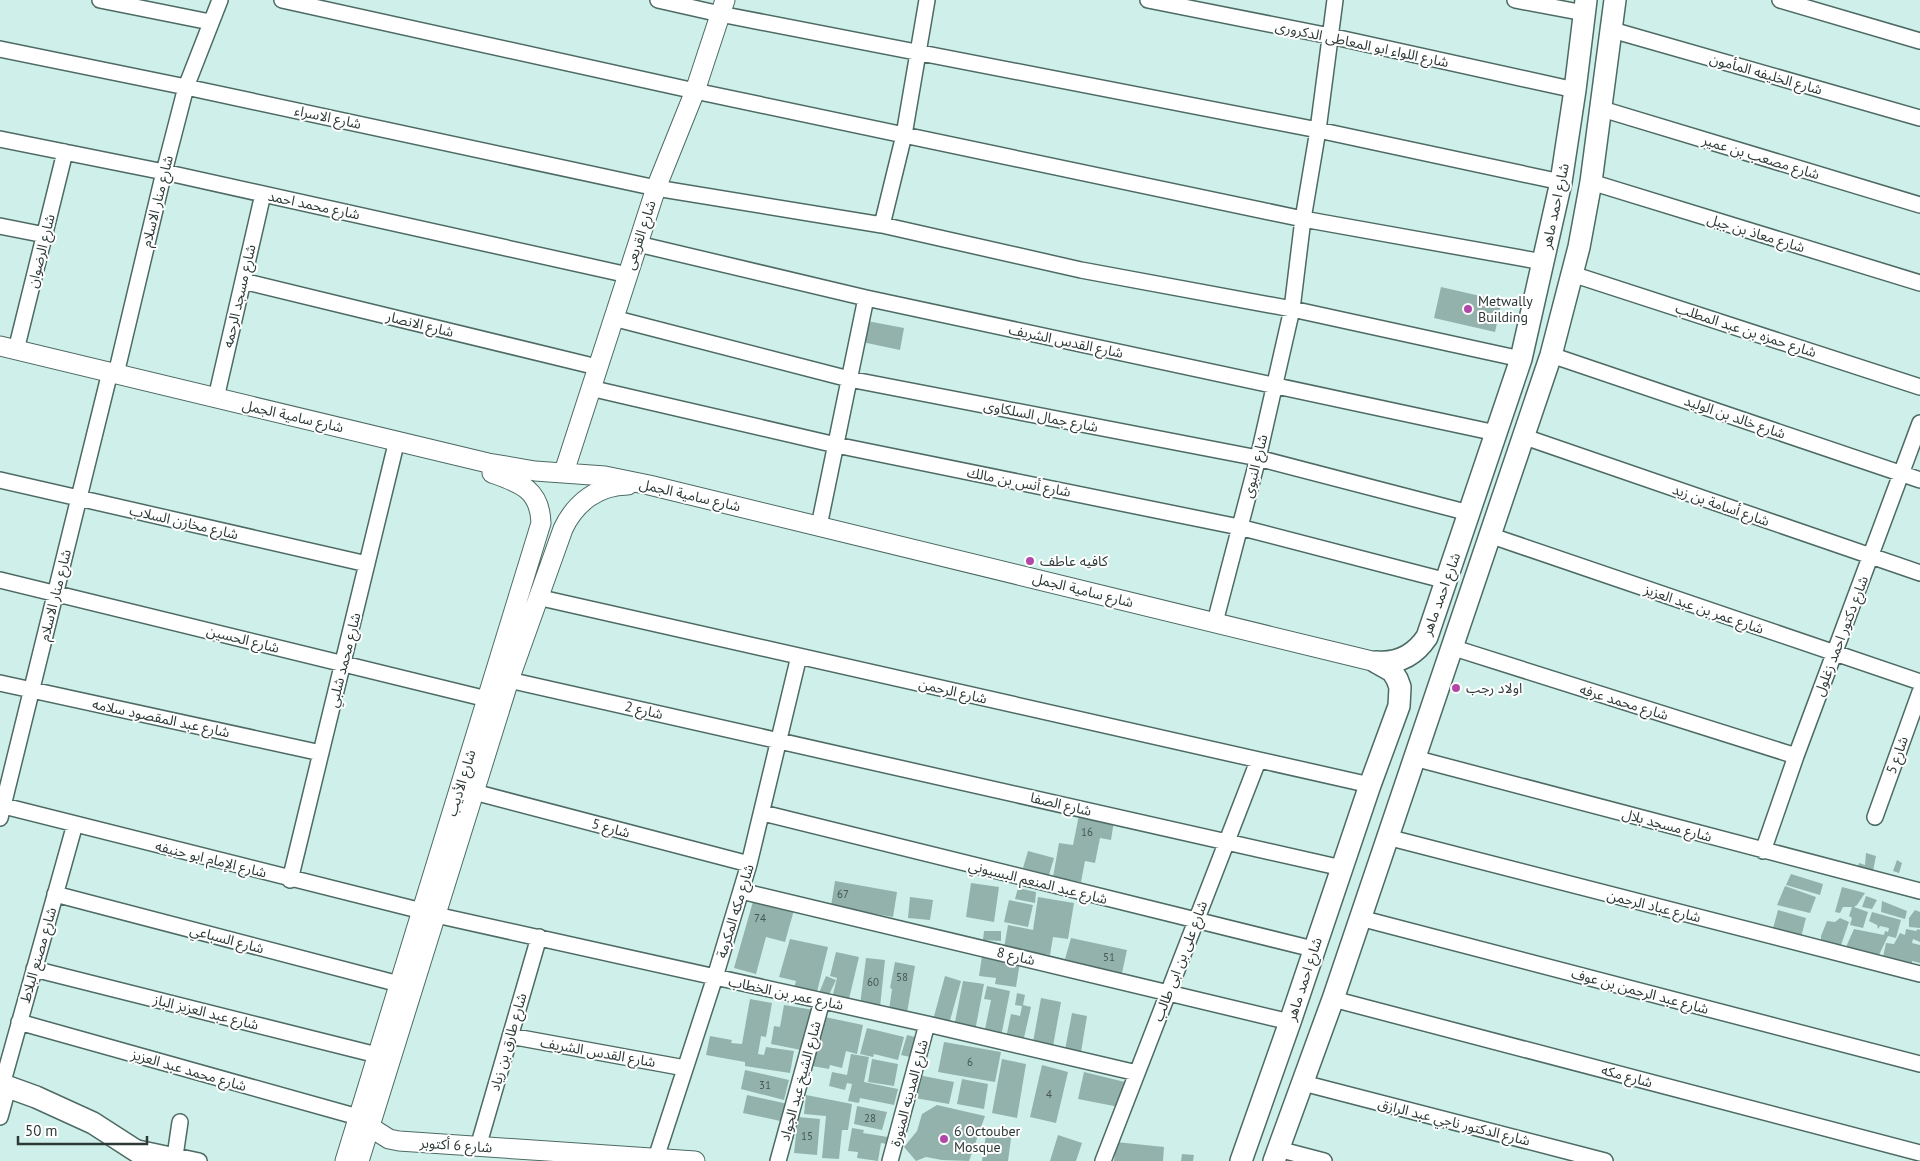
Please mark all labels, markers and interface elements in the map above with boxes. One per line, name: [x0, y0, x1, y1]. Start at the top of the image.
street label: شارع اللواء ابو المعاطى الدكرورى: [1273, 17, 1450, 73]
street label: شارع الخليفه المأمون: [1707, 49, 1824, 101]
street label: شارع الاسراء: [293, 101, 363, 135]
street label: شارع مصعب بن عمير: [1699, 130, 1822, 185]
street label: شارع منار الاسلام: [137, 153, 179, 249]
street label: شارع احمد ماهر: [1537, 162, 1575, 252]
street label: شارع محمد احمد: [266, 186, 362, 226]
street label: شارع القريعى: [620, 198, 662, 273]
street label: شارع معاذ بن جبل: [1704, 210, 1807, 258]
street label: شارع الرضوان: [23, 212, 61, 290]
street label: شارع مسجد الرحمه: [218, 243, 262, 350]
place label: Metwally Building: [1478, 292, 1533, 326]
street label: شارع حمزه بن عبد المطلب: [1673, 299, 1819, 363]
marker: Metwally Building: [1462, 303, 1474, 315]
street label: شارع الانصار: [383, 307, 456, 343]
street label: شارع القدس الشريف: [1007, 320, 1125, 364]
street label: شارع خالد بن الوليد: [1681, 391, 1788, 445]
street label: شارع سامية الجمل: [240, 396, 345, 438]
street label: شارع جمال السلكاوى: [982, 396, 1100, 438]
street label: شارع النبوى: [1238, 432, 1274, 500]
street label: شارع أنس بن مالك: [965, 463, 1072, 503]
street label: شارع سامية الجمل: [637, 475, 742, 517]
street label: شارع أسامة بن زيد: [1670, 480, 1772, 532]
street label: شارع مخازن السلاب: [127, 501, 240, 545]
street label: شارع منار الاسلام: [35, 547, 77, 643]
street label: شارع احمد ماهر: [1417, 550, 1466, 640]
place label: كافيه عاطف: [1040, 552, 1108, 570]
marker: كافيه عاطف: [1024, 555, 1036, 567]
street label: شارع سامية الجمل: [1030, 569, 1135, 613]
street label: شارع دكتور احمد زغلول: [1810, 573, 1874, 699]
street label: شارع عمر بن عبد العزيز: [1640, 580, 1766, 640]
street label: شارع محمد شلبي: [324, 611, 367, 710]
street label: شارع الحسين: [204, 621, 281, 659]
street label: شارع الرحمن: [917, 674, 989, 710]
place label: اولاد رجب: [1466, 679, 1522, 697]
street label: شارع محمد عرفه: [1577, 680, 1671, 726]
marker: اولاد رجب: [1450, 682, 1462, 694]
street label: شارع عبد المقصود سلامه: [90, 695, 231, 743]
street label: شارع 2: [623, 697, 665, 725]
street label: شارع 5: [1882, 734, 1914, 777]
street label: شارع الأديب: [442, 748, 482, 819]
street label: شارع الصفا: [1028, 788, 1093, 822]
street label: شارع مسجد بلال: [1620, 804, 1714, 848]
street label: شارع 5: [589, 814, 632, 844]
house number: 16: [1081, 825, 1093, 839]
street label: شارع الإمام ابو حنيفه: [153, 836, 268, 883]
street label: شارع عبد المنعم البسيوني: [966, 856, 1109, 910]
street label: شارع مكه المكرمة: [712, 862, 760, 961]
street label: شارع عباد الرحمن: [1605, 886, 1703, 928]
house number: 67: [837, 887, 849, 901]
street label: شارع على بن ابى طالب: [1149, 898, 1213, 1025]
street label: شارع مصنع البلاط: [16, 905, 62, 1006]
house number: 74: [754, 911, 766, 925]
street label: شارع السباعي: [187, 920, 266, 960]
street label: شارع احمد ماهر: [1282, 935, 1328, 1025]
street label: شارع 8: [995, 943, 1037, 971]
house number: 51: [1103, 950, 1115, 964]
street label: شارع عبد الرحمن بن عوف: [1569, 964, 1711, 1020]
house number: 58: [896, 970, 908, 984]
street label: شارع عمر بن الخطاب: [726, 972, 845, 1016]
house number: 60: [867, 975, 879, 989]
street label: شارع عبد العزيز الباز: [150, 990, 261, 1036]
street label: شارع طارق بن زياد: [485, 991, 533, 1094]
street label: شارع الشيخ عبد الجواد: [775, 1019, 827, 1143]
street label: شارع القدس الشريف: [539, 1033, 657, 1073]
street label: شارع المدينه المنورة: [886, 1038, 934, 1149]
street label: شارع محمد عبد العزيز: [128, 1045, 249, 1097]
house number: 6: [967, 1055, 973, 1069]
street label: شارع مكه: [1599, 1061, 1655, 1093]
house number: 31: [759, 1078, 771, 1092]
house number: 4: [1046, 1087, 1052, 1101]
street label: شارع الدكتور ناجي عبد الرازق: [1376, 1094, 1532, 1152]
house number: 28: [864, 1111, 876, 1125]
scale bar: [18, 1114, 146, 1146]
text: 50 m: [25, 1121, 58, 1140]
place label: 6 Octouber Mosque: [954, 1122, 1021, 1156]
house number: 15: [801, 1129, 813, 1143]
street label: شارع 6 أكتوبر: [418, 1133, 493, 1159]
marker: 6 Octouber Mosque: [938, 1133, 950, 1145]

